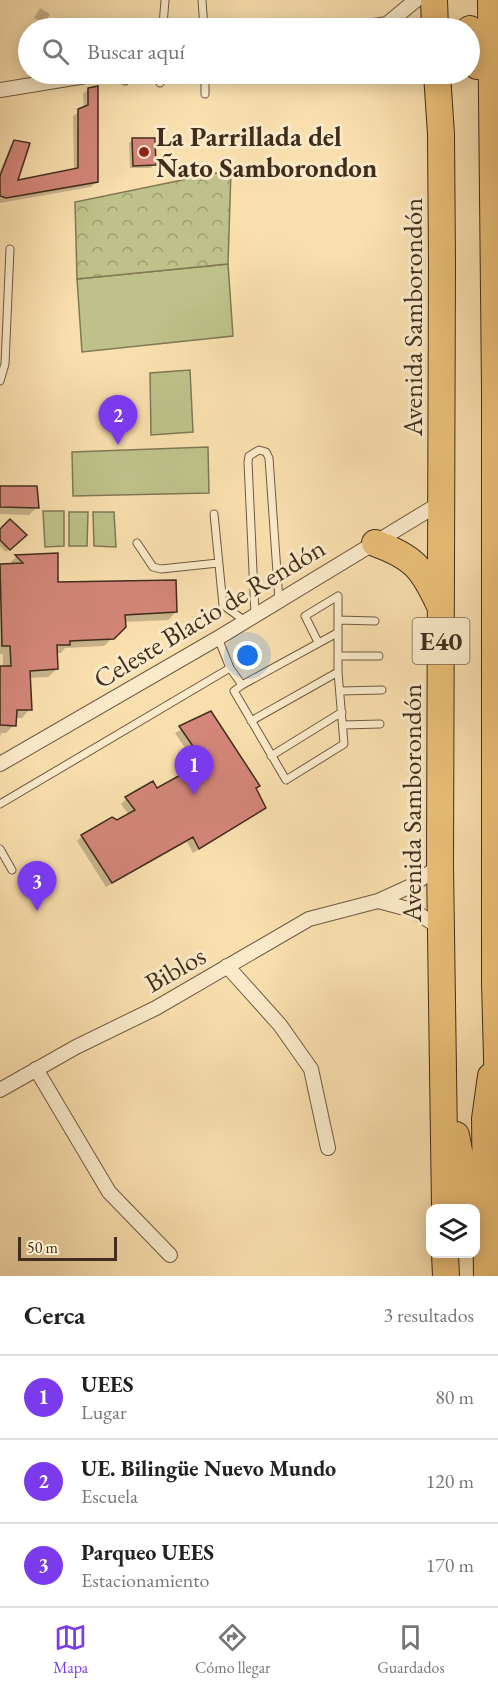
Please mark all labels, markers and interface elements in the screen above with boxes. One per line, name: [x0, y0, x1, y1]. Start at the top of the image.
search box: [18, 18, 480, 84]
icon: search: [39, 35, 72, 68]
text: Buscar aquí: [87, 37, 185, 66]
place label: La Parrillada del Ñato Samborondon: [156, 119, 377, 185]
marker: La Parrillada del Ñato Samborondon: [137, 145, 151, 159]
street label: Avenida Samborondón: [395, 198, 430, 437]
pin: 2: [98, 396, 138, 445]
street label: Celeste Blacio de Rendón: [87, 530, 331, 696]
road number: E40: [412, 618, 470, 664]
your location: [233, 641, 262, 670]
street label: Avenida Samborondón: [394, 684, 429, 923]
pin: 1: [174, 746, 214, 795]
pin: 3: [18, 862, 57, 911]
street label: Biblos: [138, 938, 212, 1000]
map controls: [426, 1204, 480, 1258]
button: layers: [426, 1204, 480, 1258]
scale bar: [18, 1234, 117, 1262]
text: 50 m: [27, 1237, 58, 1258]
text: Cerca: [24, 1298, 85, 1332]
text: 3 resultados: [383, 1302, 474, 1328]
text: UEES: [81, 1370, 134, 1399]
text: 1: [38, 1384, 49, 1410]
text: 80 m: [435, 1384, 474, 1410]
text: Lugar: [81, 1399, 127, 1425]
text: UE. Bilingüe Nuevo Mundo: [81, 1454, 336, 1483]
text: 2: [38, 1468, 49, 1494]
text: 120 m: [426, 1468, 474, 1494]
text: Escuela: [81, 1483, 138, 1509]
text: Parqueo UEES: [81, 1538, 214, 1567]
text: 3: [38, 1552, 49, 1578]
text: 170 m: [426, 1552, 474, 1578]
text: Estacionamiento: [81, 1567, 209, 1593]
tab: Mapa: [53, 1621, 88, 1678]
tab: Cómo llegar: [195, 1621, 270, 1678]
tab: Guardados: [377, 1621, 445, 1678]

